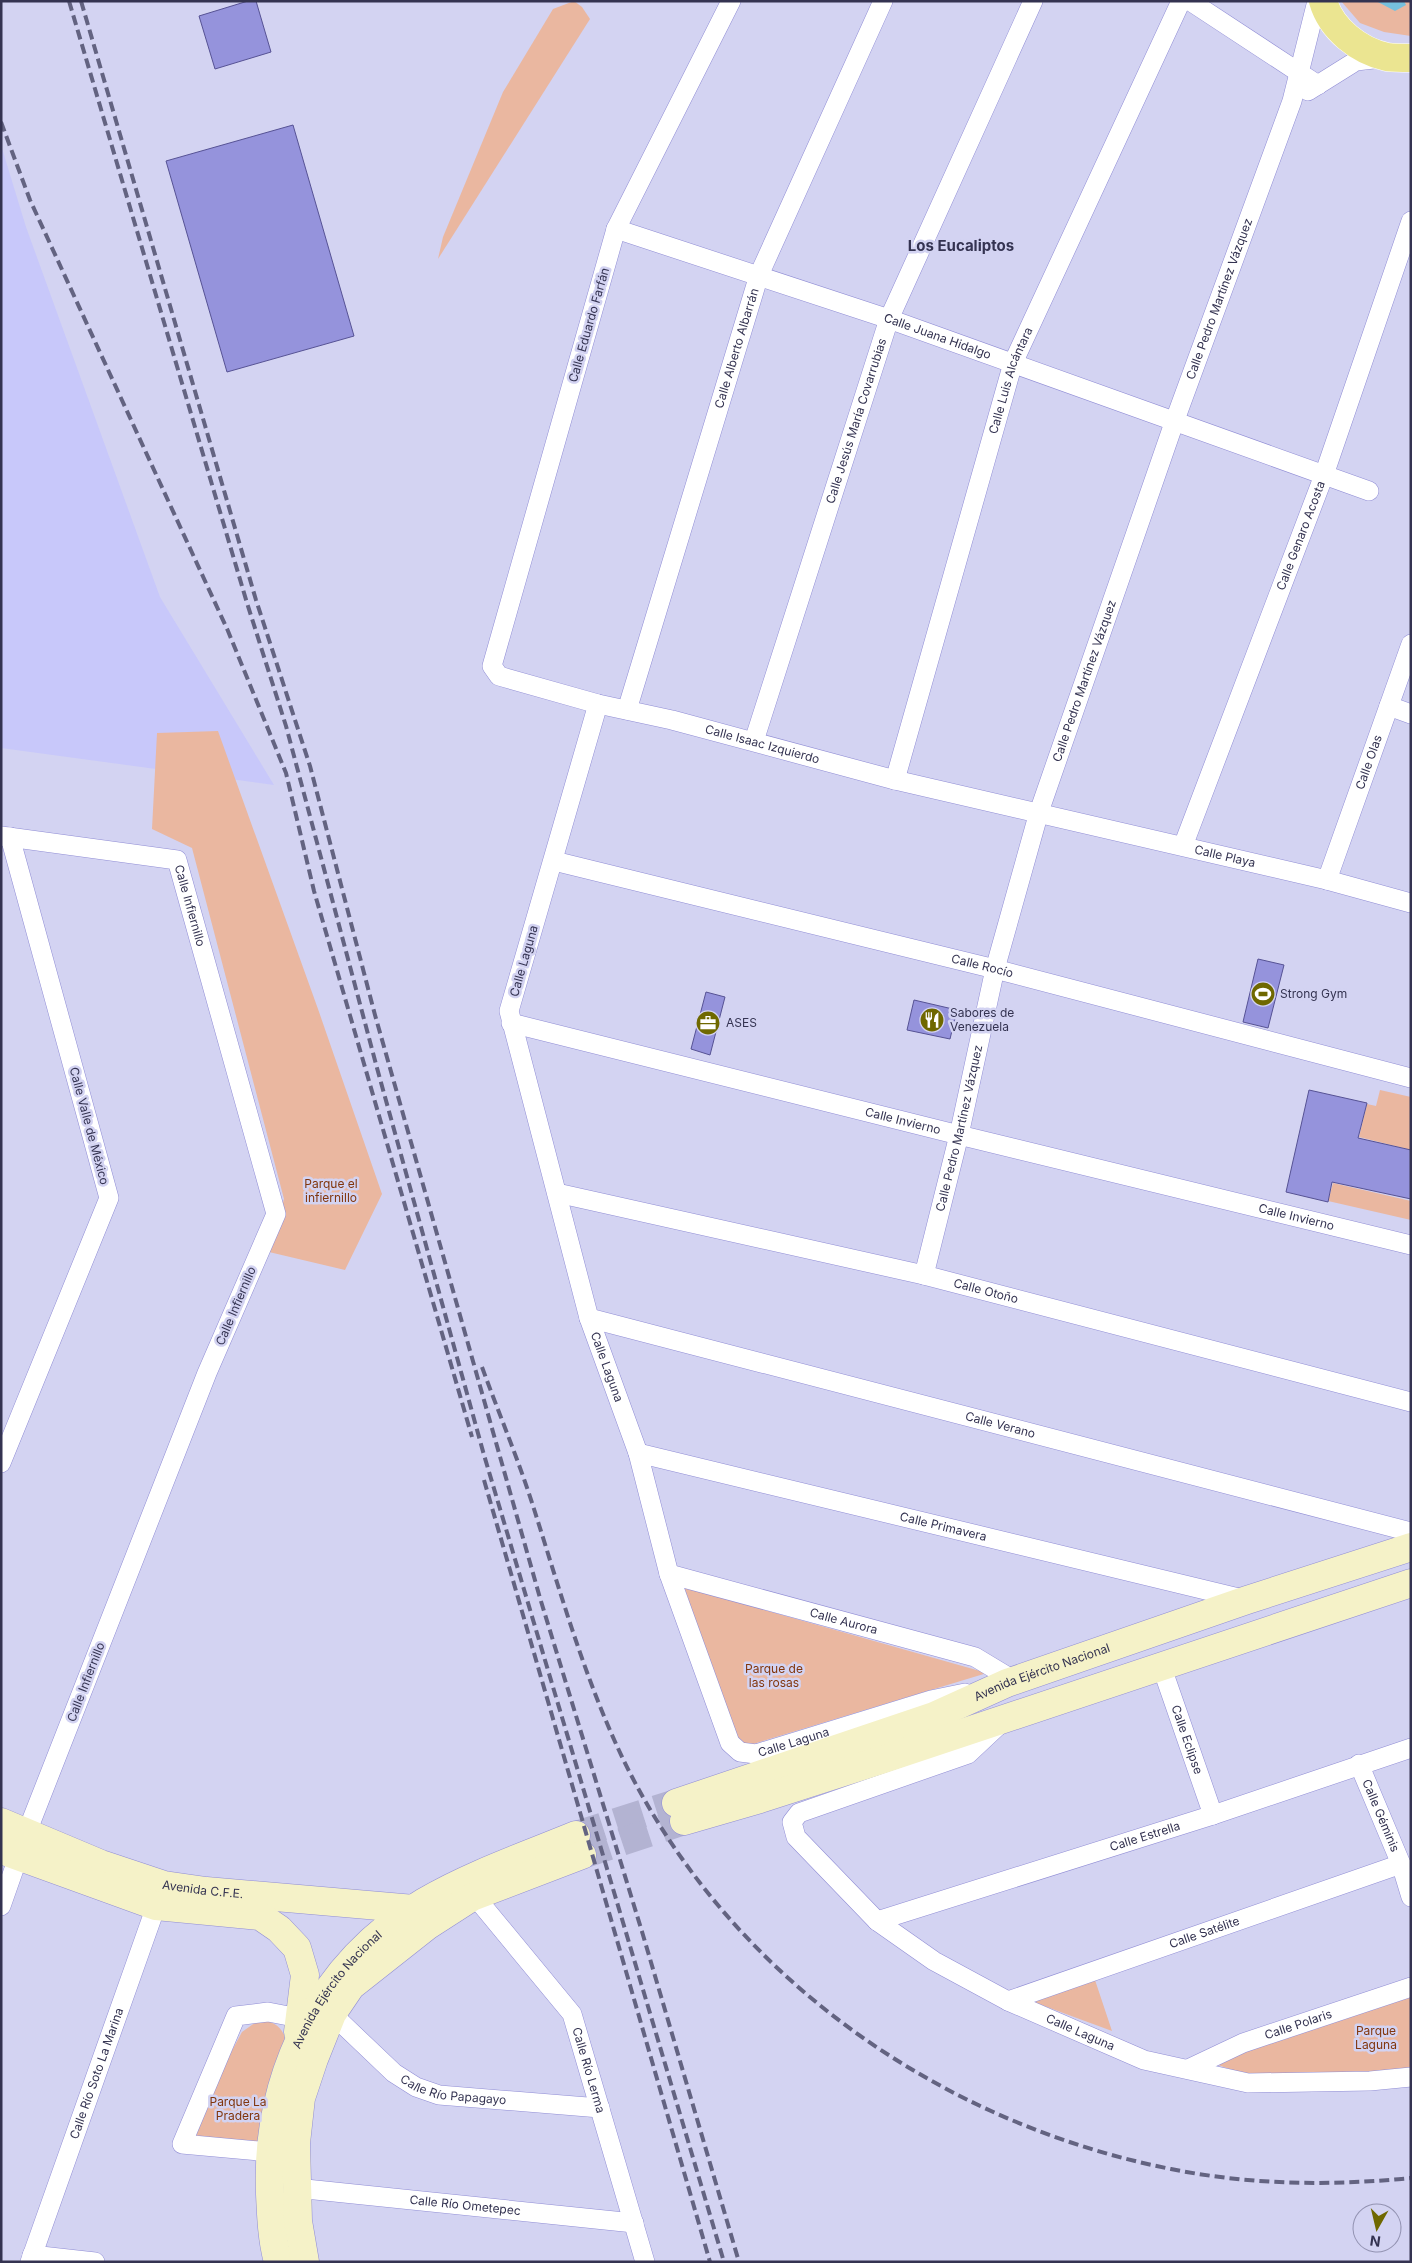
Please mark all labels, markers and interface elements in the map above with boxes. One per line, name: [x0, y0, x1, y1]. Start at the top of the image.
street label: Calle Pedro Martínez Vázquez: [1183, 216, 1255, 381]
district label: Los Eucaliptos: [908, 236, 1014, 255]
street label: Calle Eduardo Farfán: [565, 266, 612, 384]
street label: Calle Alberto Albarrán: [711, 286, 762, 410]
street label: Calle Juana Hidalgo: [882, 310, 993, 362]
street label: Calle Luis Alcántara: [985, 324, 1036, 436]
street label: Calle Jesús María Covarrubias: [822, 336, 889, 505]
street label: Calle Genaro Acosta: [1273, 479, 1328, 592]
street label: Calle Pedro Martínez Vázquez: [1049, 598, 1119, 764]
street label: Calle Isaac Izquierdo: [704, 721, 821, 766]
street label: Calle Olas: [1352, 733, 1385, 791]
street label: Calle Playa: [1193, 842, 1257, 870]
street label: Calle Infiernillo: [172, 863, 209, 948]
street label: Calle Laguna: [506, 923, 541, 998]
street label: Calle Rocío: [950, 951, 1015, 981]
sports icon: Strong Gym: [1250, 981, 1276, 1007]
place label: Strong Gym: [1280, 986, 1347, 1001]
place label: Sabores de Venezuela: [950, 1005, 1014, 1034]
restaurant icon: Sabores de Venezuela: [919, 1007, 945, 1033]
office icon: ASES: [695, 1010, 721, 1036]
place label: ASES: [726, 1015, 757, 1030]
street label: Calle Pedro Martínez Vázquez: [932, 1043, 985, 1213]
street label: Calle Valle de México: [67, 1065, 112, 1186]
street label: Calle Invierno: [864, 1104, 942, 1137]
park label: Parque el infiernillo: [304, 1176, 358, 1205]
street label: Calle Invierno: [1257, 1200, 1336, 1233]
street label: Calle Infiernillo: [212, 1264, 259, 1347]
street label: Calle Otoño: [952, 1275, 1020, 1306]
street label: Calle Laguna: [588, 1330, 627, 1404]
street label: Calle Verano: [964, 1408, 1037, 1441]
street label: Calle Primavera: [898, 1508, 988, 1544]
street label: Calle Aurora: [808, 1605, 880, 1637]
street label: Calle Infiernillo: [63, 1640, 108, 1724]
street label: Avenida Ejército Nacional: [972, 1640, 1112, 1704]
park label: Parque de las rosas: [745, 1661, 803, 1690]
street label: Calle Eclipse: [1168, 1703, 1206, 1776]
street label: Calle Laguna: [756, 1724, 831, 1760]
street label: Calle Géminis: [1359, 1777, 1403, 1854]
street label: Calle Estrella: [1108, 1818, 1182, 1854]
street label: Avenida C.F.E.: [161, 1877, 244, 1901]
street label: Calle Satélite: [1167, 1913, 1241, 1951]
street label: Avenida Ejército Nacional: [289, 1927, 385, 2051]
street label: Calle Río Soto La Marina: [66, 2006, 126, 2141]
street label: Calle Polaris: [1262, 2006, 1334, 2042]
street label: Calle Laguna: [1044, 2010, 1117, 2053]
park label: Parque Laguna: [1355, 2023, 1397, 2052]
street label: Calle Río Lerma: [569, 2025, 609, 2115]
street label: Calle Río Papagayo: [398, 2071, 507, 2107]
park label: Parque La Pradera: [209, 2094, 267, 2123]
street label: Calle Río Ometepec: [409, 2192, 522, 2218]
north arrow: [1352, 2203, 1402, 2253]
text: N: [1369, 2232, 1382, 2251]

